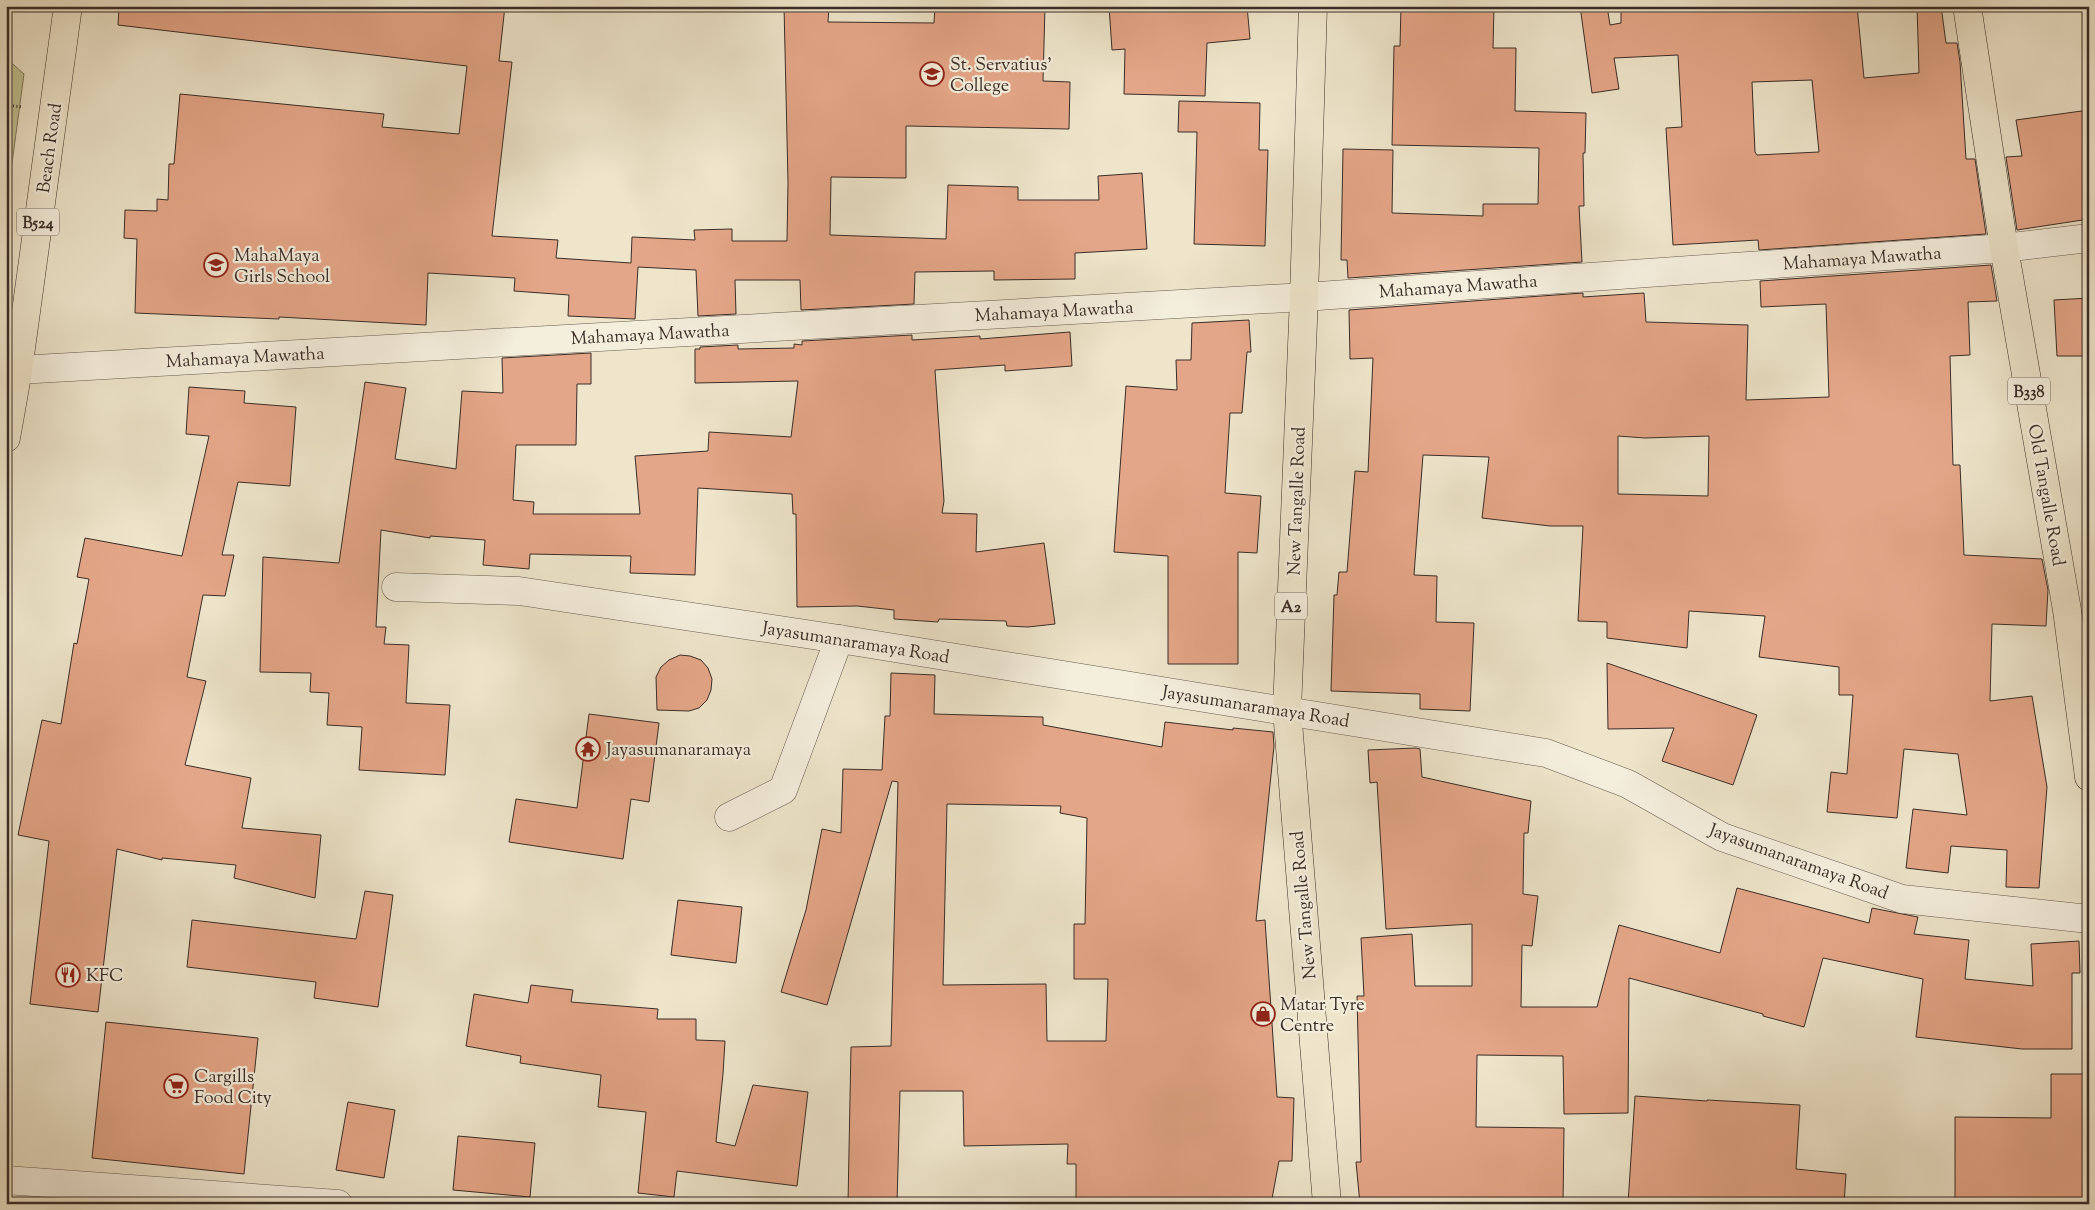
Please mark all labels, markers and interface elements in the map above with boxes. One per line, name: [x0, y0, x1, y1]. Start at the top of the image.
place label: St. Servatius' College: [950, 53, 1052, 100]
school or university icon: St. Servatius' College: [919, 61, 945, 87]
street label: Beach Road: [32, 102, 70, 195]
road number: B524: [17, 208, 59, 236]
street label: Mahamaya Mawatha: [1782, 241, 1942, 279]
place label: MahaMaya Girls School: [234, 244, 330, 291]
school or university icon: MahaMaya Girls School: [203, 252, 229, 278]
street label: Mahamaya Mawatha: [1378, 269, 1538, 307]
street label: Mahamaya Mawatha: [974, 296, 1134, 330]
street label: Mahamaya Mawatha: [570, 319, 730, 353]
street label: Mahamaya Mawatha: [165, 342, 325, 376]
road number: B338: [2008, 378, 2050, 404]
street label: Old Tangalle Road: [2020, 422, 2070, 568]
street label: New Tangalle Road: [1282, 426, 1314, 576]
road number: A2: [1275, 592, 1307, 620]
street label: Jayasumanaramaya Road: [759, 616, 951, 672]
street label: Jayasumanaramaya Road: [1159, 680, 1351, 736]
temple icon: Jayasumanaramaya: [575, 736, 601, 762]
place label: Jayasumanaramaya: [605, 738, 751, 764]
street label: Jayasumanaramaya Road: [1704, 818, 1892, 907]
street label: New Tangalle Road: [1286, 829, 1324, 980]
restaurant icon: KFC: [55, 962, 81, 988]
place label: KFC: [86, 964, 124, 990]
place label: Matar Tyre Centre: [1280, 993, 1365, 1040]
shop icon: Matar Tyre Centre: [1250, 1001, 1276, 1027]
place label: Cargills Food City: [194, 1065, 272, 1112]
supermarket icon: Cargills Food City: [163, 1073, 189, 1099]

